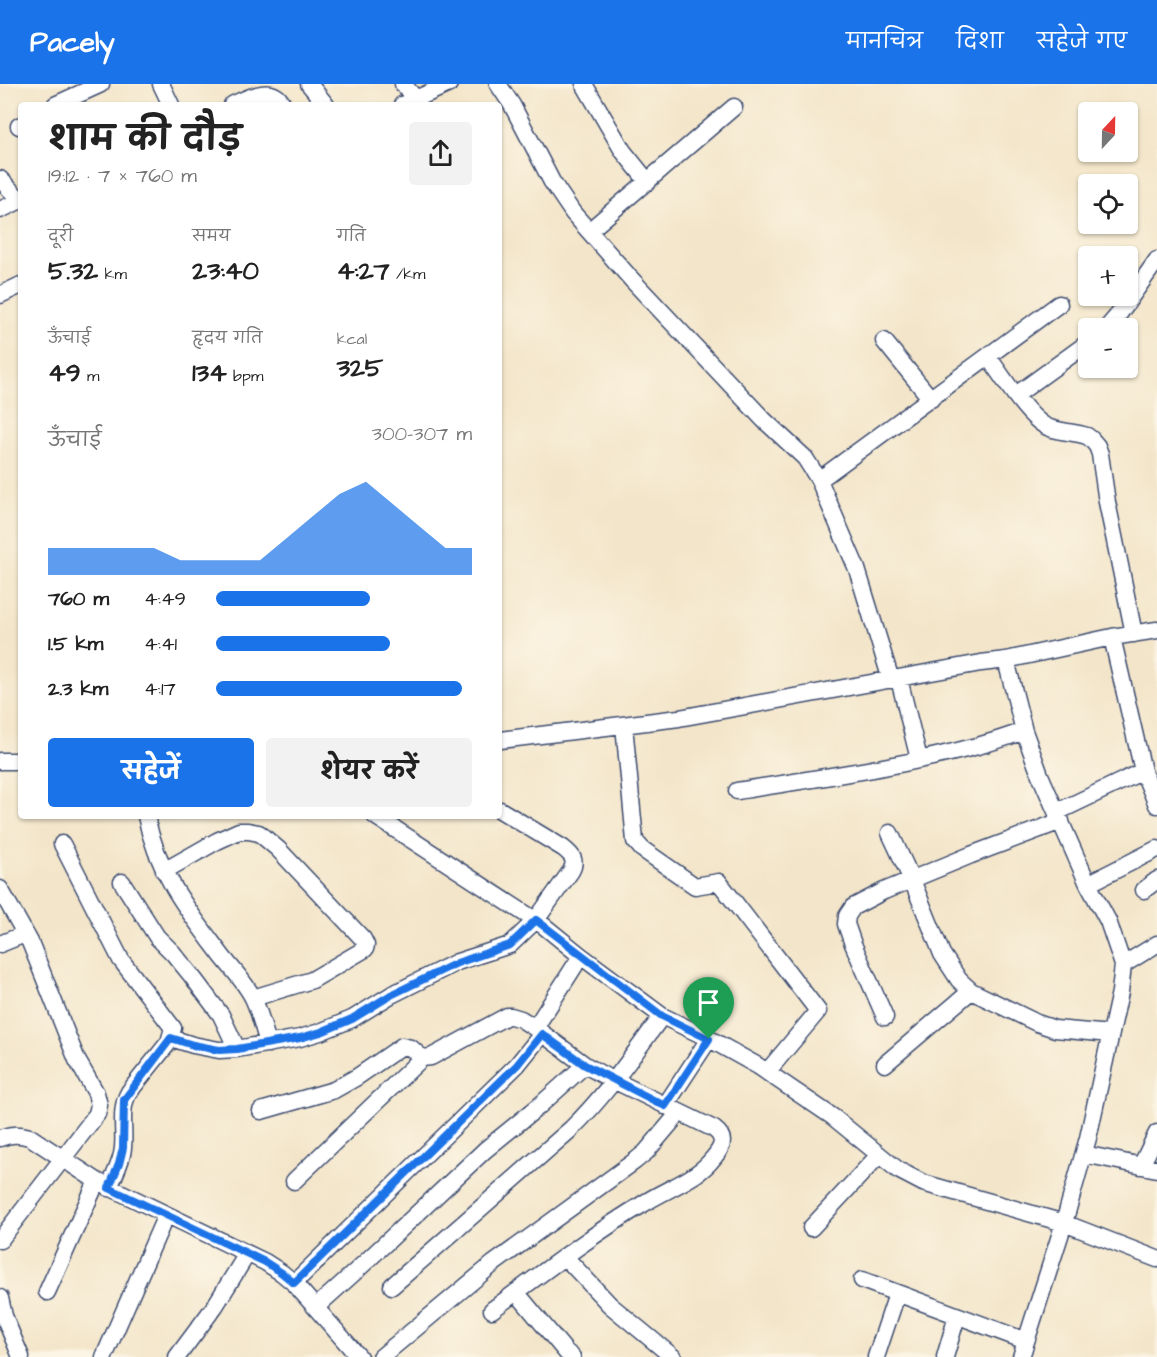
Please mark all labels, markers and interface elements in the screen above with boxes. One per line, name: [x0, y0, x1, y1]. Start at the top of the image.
text: Pacely: [30, 23, 115, 62]
text: मानचित्र: [846, 27, 923, 56]
text: दिशा: [956, 27, 1004, 56]
text: सहेजे गए: [1037, 27, 1127, 56]
north arrow: [1078, 102, 1138, 162]
map controls: [1078, 102, 1138, 378]
text: शाम की दौड़: [48, 116, 242, 162]
button: share: [409, 122, 472, 185]
text: 19:12 · 7 × 760 m: [48, 162, 197, 190]
button: locate: [1078, 174, 1138, 234]
text: दूरी: [48, 225, 73, 247]
text: समय: [192, 225, 230, 247]
text: गति: [337, 225, 366, 247]
button: +: [1078, 246, 1138, 306]
text: 5.32: [48, 253, 98, 289]
text: 23:40: [192, 253, 259, 289]
text: 4:27: [337, 253, 390, 289]
text: km: [98, 263, 127, 285]
text: /km: [390, 263, 426, 285]
button: −: [1078, 318, 1138, 378]
text: ऊँचाई: [48, 327, 91, 349]
text: हृदय गति: [192, 327, 263, 349]
text: kcal: [337, 328, 367, 350]
text: 325: [337, 350, 383, 386]
text: 49: [48, 355, 81, 391]
text: 134: [192, 355, 227, 391]
text: m: [81, 365, 99, 387]
text: bpm: [227, 365, 263, 387]
text: 300–307 m: [372, 420, 472, 448]
text: ऊँचाई: [48, 426, 102, 454]
text: 760 m: [48, 585, 109, 613]
text: 4:49: [144, 585, 186, 613]
text: 1.5 km: [48, 630, 103, 658]
text: 4:41: [144, 630, 177, 658]
text: 2.3 km: [48, 675, 108, 703]
text: 4:17: [144, 675, 176, 703]
button: सहेजें: [48, 738, 254, 807]
button: शेयर करें: [266, 738, 472, 807]
pin: [683, 977, 734, 1039]
icon: arrive: [692, 986, 725, 1019]

